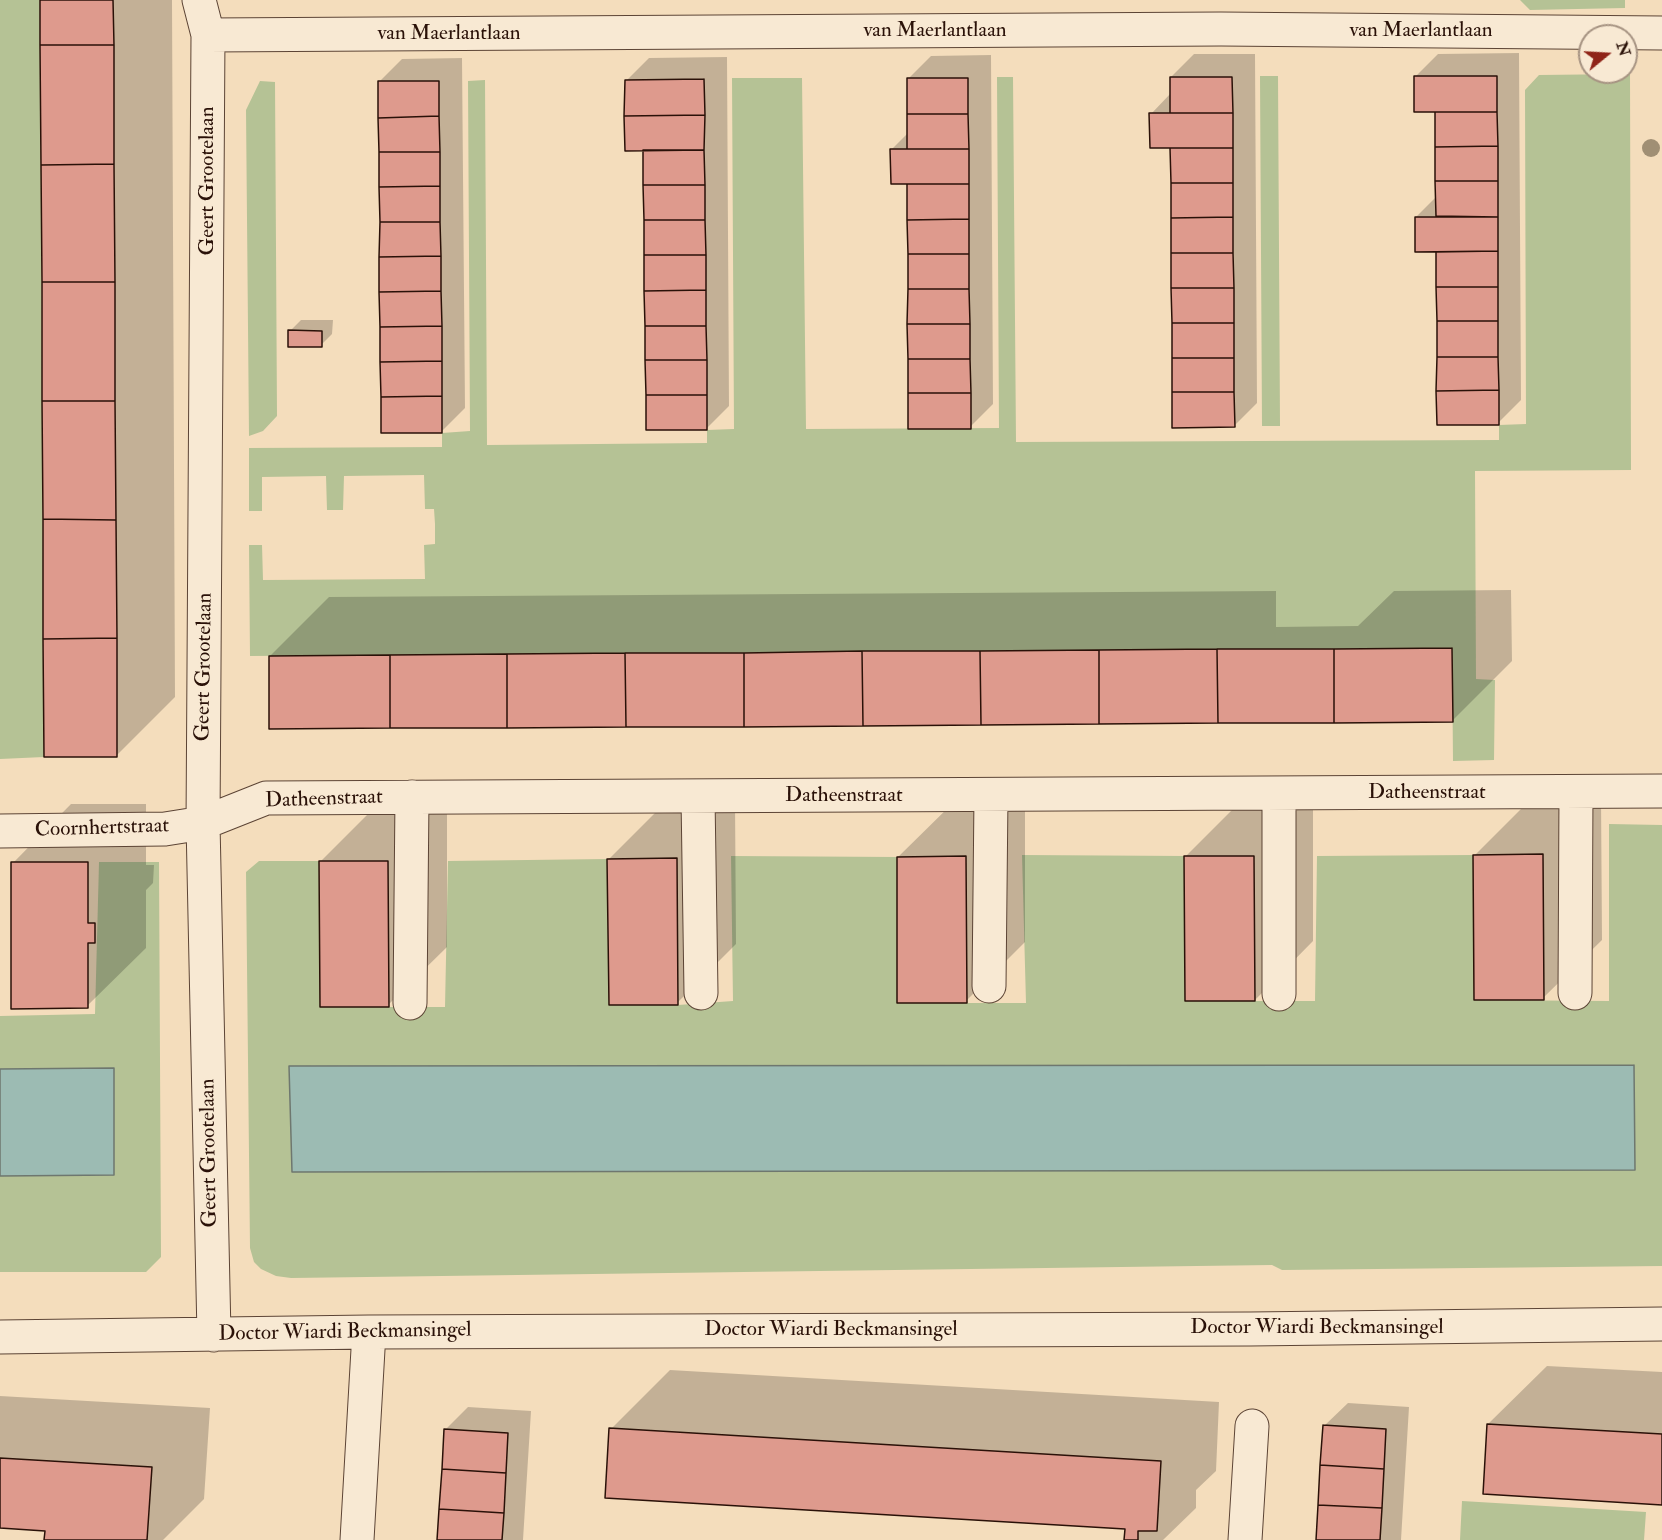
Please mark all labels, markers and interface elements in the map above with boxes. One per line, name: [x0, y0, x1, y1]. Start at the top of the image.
street label: van Maerlantlaan: [863, 18, 1007, 44]
street label: van Maerlantlaan: [1349, 18, 1493, 44]
street label: van Maerlantlaan: [377, 21, 521, 47]
north arrow: [1578, 24, 1638, 84]
text: N: [1611, 39, 1635, 59]
street label: Geert Grootelaan: [195, 107, 221, 255]
street label: Geert Grootelaan: [191, 592, 219, 742]
street label: Datheenstraat: [1368, 780, 1486, 806]
street label: Datheenstraat: [785, 783, 903, 809]
street label: Datheenstraat: [265, 785, 383, 815]
street label: Coornhertstraat: [34, 814, 170, 844]
street label: Geert Grootelaan: [196, 1078, 224, 1228]
street label: Doctor Wiardi Beckmansingel: [1190, 1315, 1444, 1341]
street label: Doctor Wiardi Beckmansingel: [704, 1317, 958, 1343]
street label: Doctor Wiardi Beckmansingel: [218, 1318, 472, 1348]

